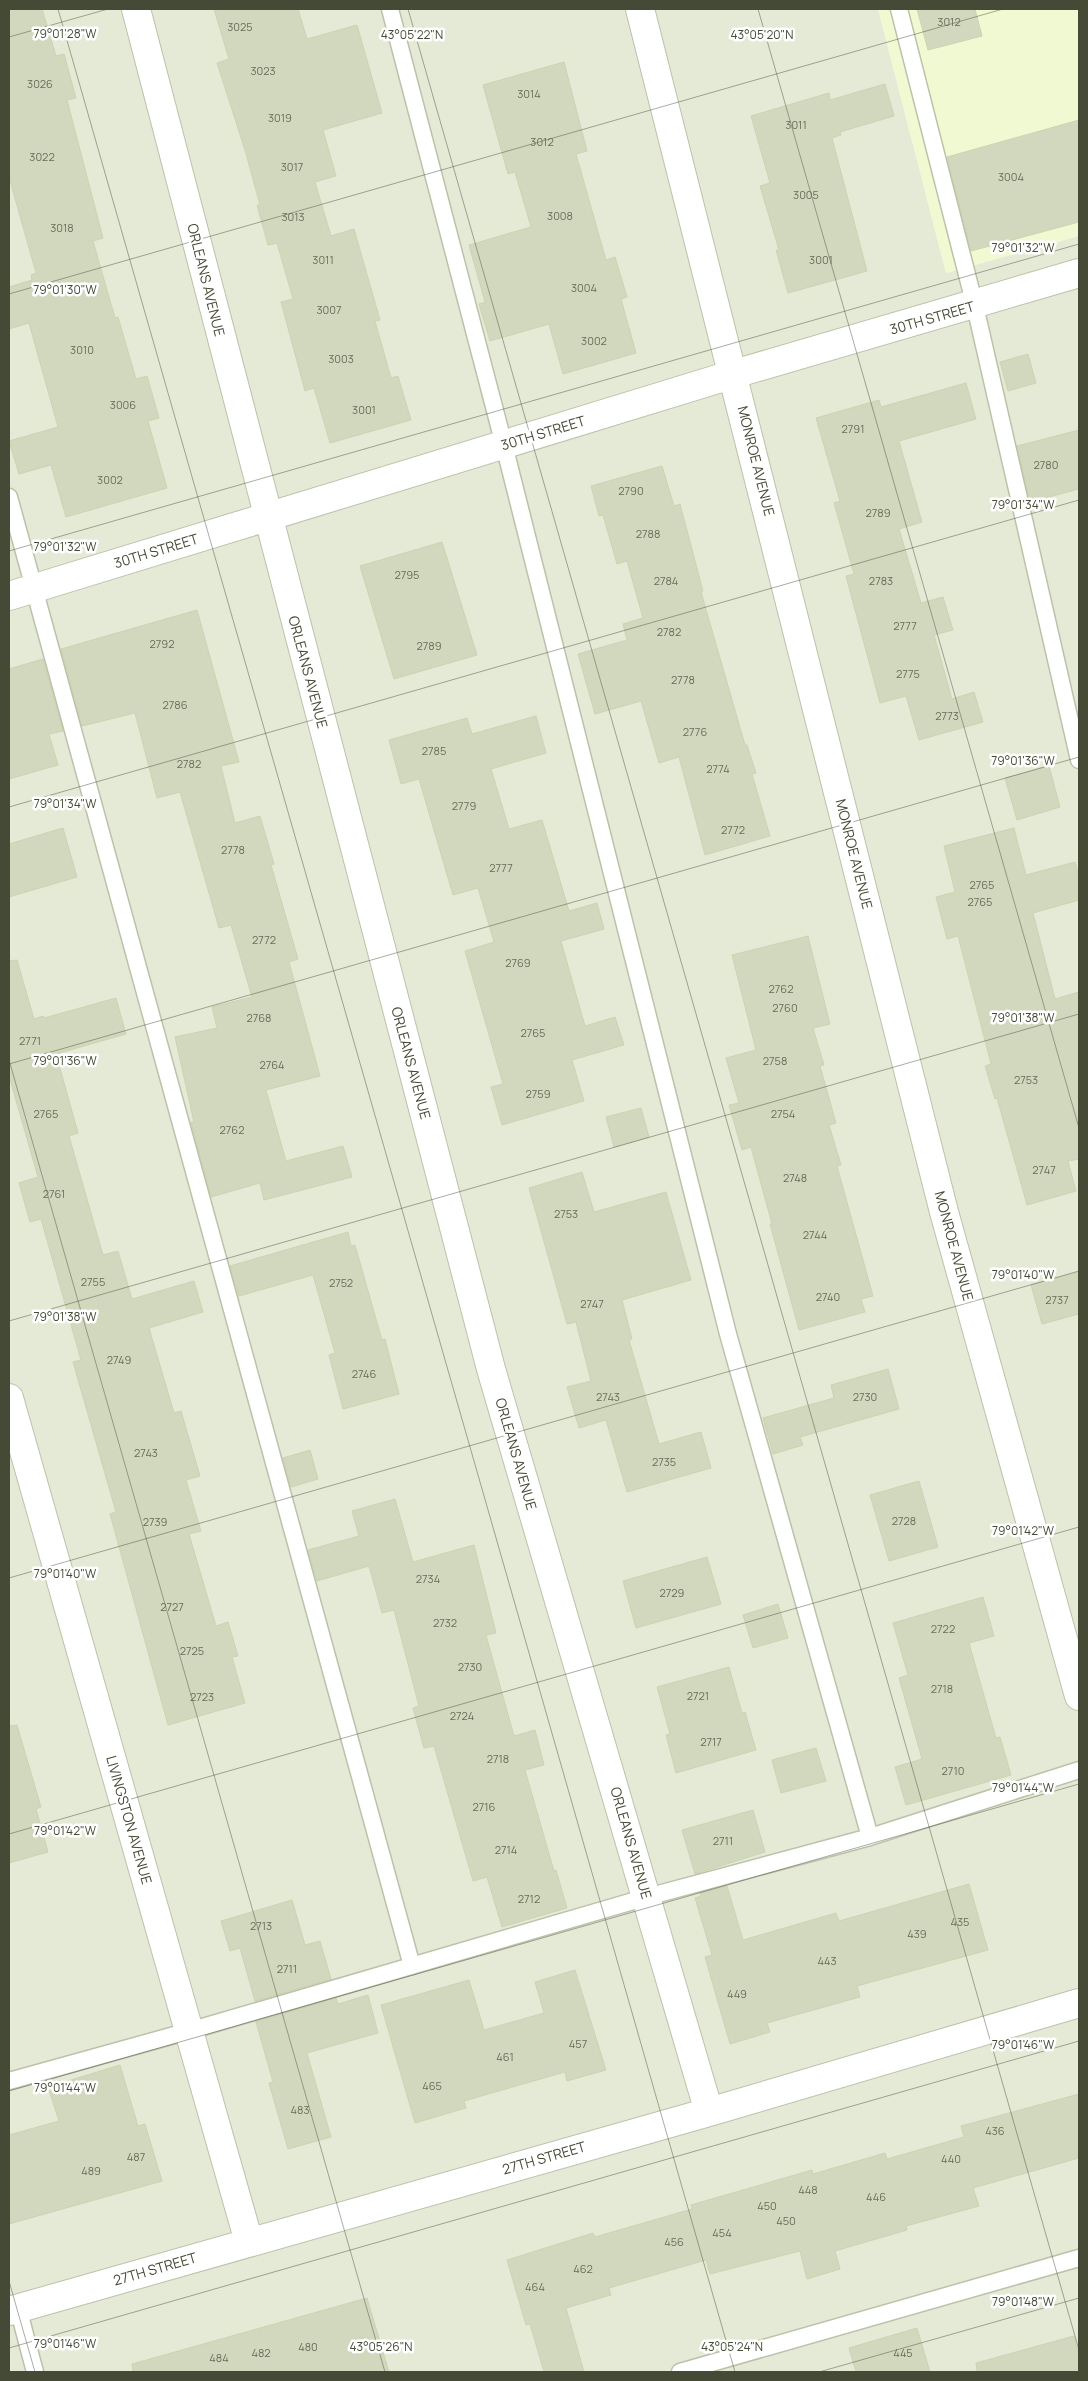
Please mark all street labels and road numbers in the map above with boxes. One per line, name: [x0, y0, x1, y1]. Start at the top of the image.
street label: ORLEANS AVENUE: [183, 221, 230, 338]
street label: 30TH STREET: [887, 296, 977, 339]
street label: MONROE AVENUE: [734, 404, 779, 518]
street label: 30TH STREET: [498, 411, 588, 454]
street label: 30TH STREET: [111, 529, 201, 572]
street label: ORLEANS AVENUE: [284, 614, 333, 730]
street label: MONROE AVENUE: [832, 797, 877, 911]
street label: ORLEANS AVENUE: [387, 1005, 436, 1121]
street label: MONROE AVENUE: [931, 1189, 978, 1303]
street label: ORLEANS AVENUE: [491, 1396, 542, 1512]
street label: LIVINGSTON AVENUE: [102, 1753, 157, 1886]
street label: ORLEANS AVENUE: [606, 1785, 657, 1901]
street label: 27TH STREET: [500, 2136, 588, 2178]
street label: 27TH STREET: [111, 2247, 199, 2289]

